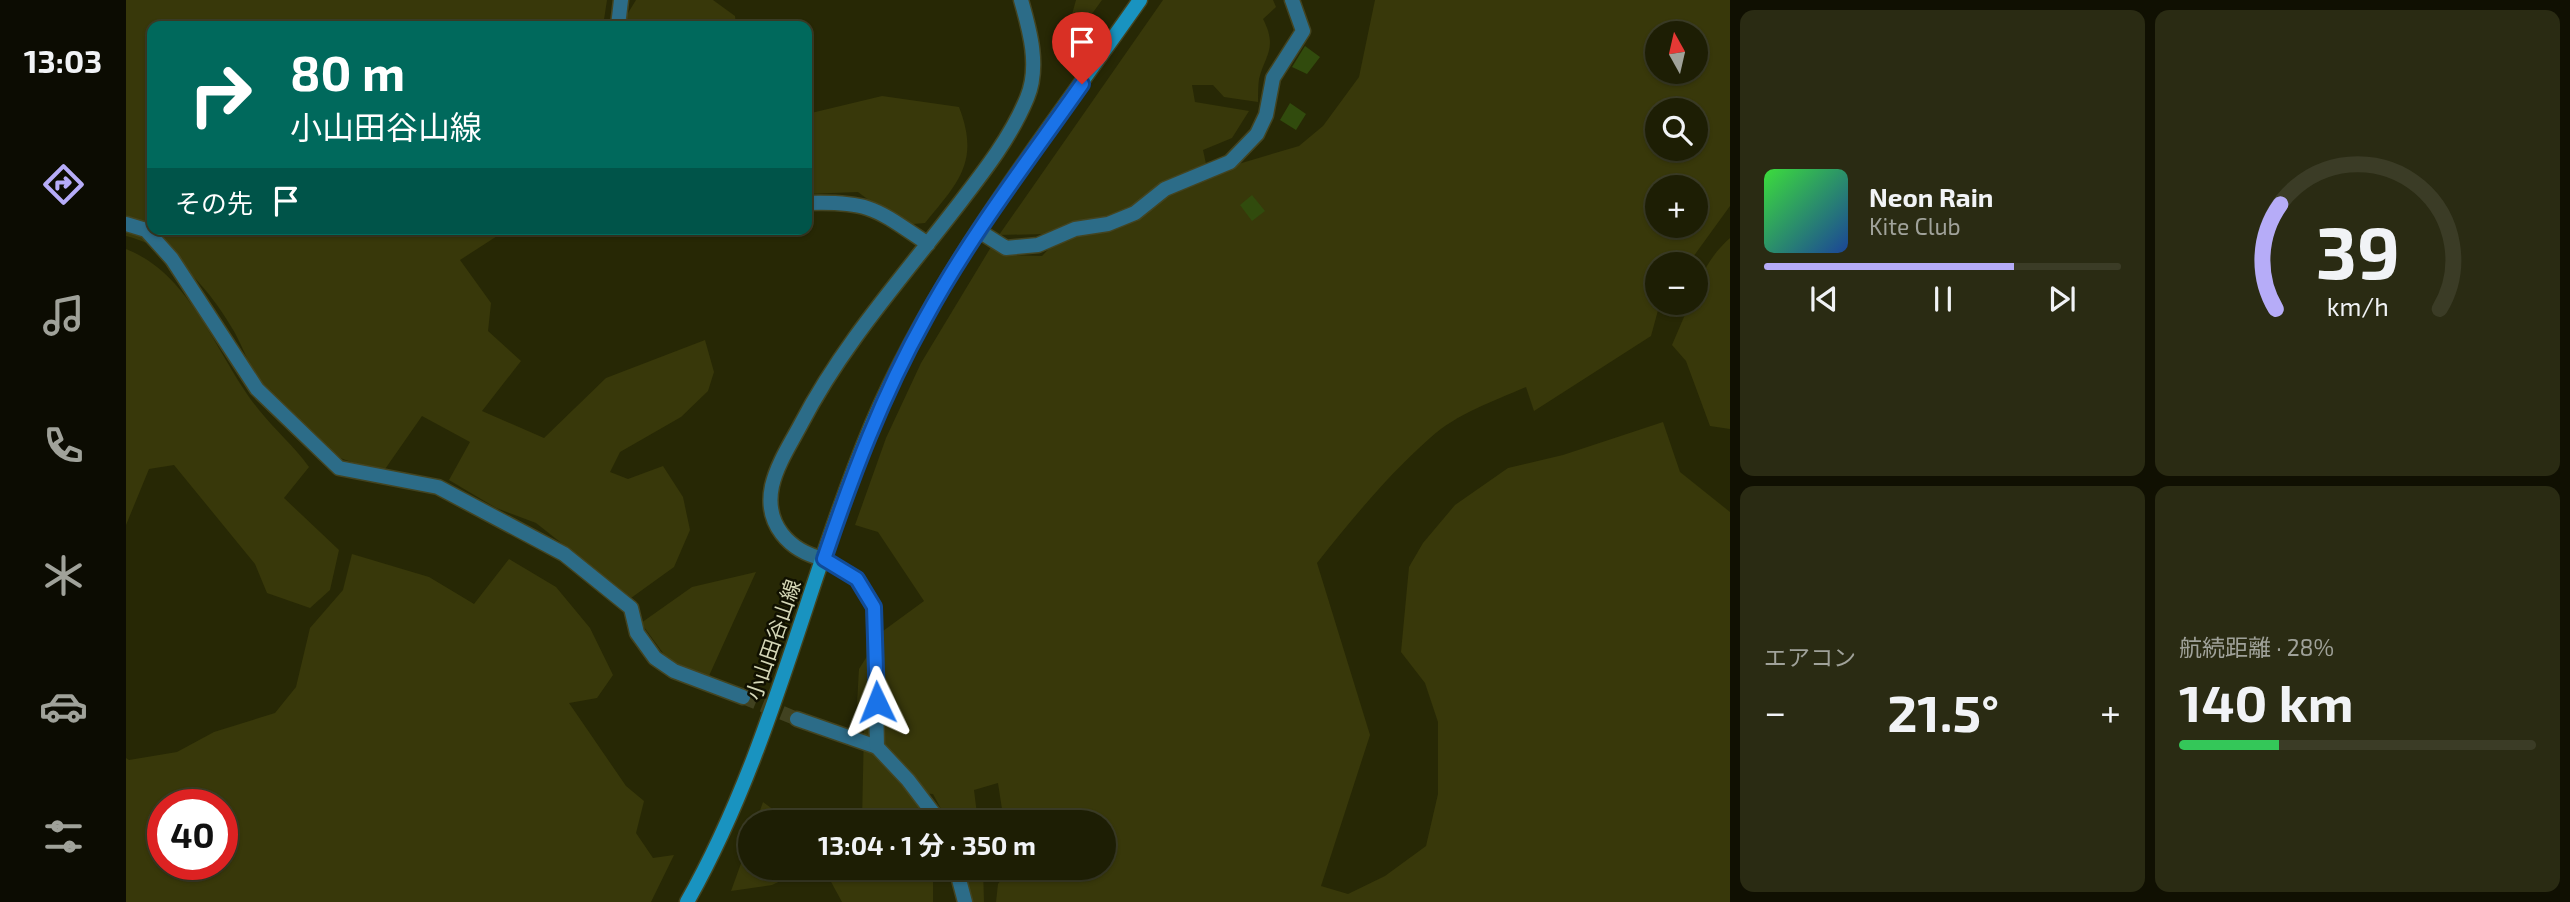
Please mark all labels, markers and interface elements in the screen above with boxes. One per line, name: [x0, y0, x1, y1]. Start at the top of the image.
pin: [1052, 12.0, 1112, 84]
north arrow: [1645, 21, 1708, 84]
map controls: [1645, 21, 1708, 315]
icon: arrive: [1063, 23, 1101, 61]
text: 13:03: [24, 41, 102, 79]
text: 80 m: [290, 42, 405, 101]
icon: right: [175, 49, 266, 140]
button: search: [1645, 98, 1708, 161]
text: 小山田谷山線: [290, 107, 482, 145]
icon: directions: [39, 160, 88, 209]
button: +: [1645, 175, 1708, 238]
text: Neon Rain: [1869, 181, 1993, 212]
icon: arrive: [267, 182, 305, 220]
text: その先: [175, 187, 253, 218]
text: 39: [2315, 207, 2400, 295]
text: Kite Club: [1869, 212, 1961, 240]
button: −: [1645, 252, 1708, 315]
icon: previous: [1805, 280, 1843, 318]
icon: pause: [1924, 280, 1962, 318]
icon: next: [2043, 280, 2081, 318]
icon: music: [39, 291, 88, 340]
text: km/h: [2326, 291, 2389, 321]
icon: phone: [39, 421, 88, 470]
icon: climate: [39, 551, 88, 600]
street label: 小山田谷山線: [740, 576, 805, 703]
text: 航続距離 · 28%: [2179, 633, 2334, 661]
text: エアコン: [1764, 643, 1856, 671]
position arrow: [840, 665, 914, 739]
text: 140 km: [2179, 670, 2354, 732]
text: 21.5°: [1887, 680, 1999, 742]
icon: car: [39, 682, 88, 731]
text: −: [1764, 688, 1786, 734]
text: +: [2100, 688, 2121, 734]
speed limit sign: 40: [147, 789, 238, 880]
icon: filters: [39, 812, 88, 861]
text: 13:04 · 1 分 · 350 m: [818, 829, 1036, 860]

